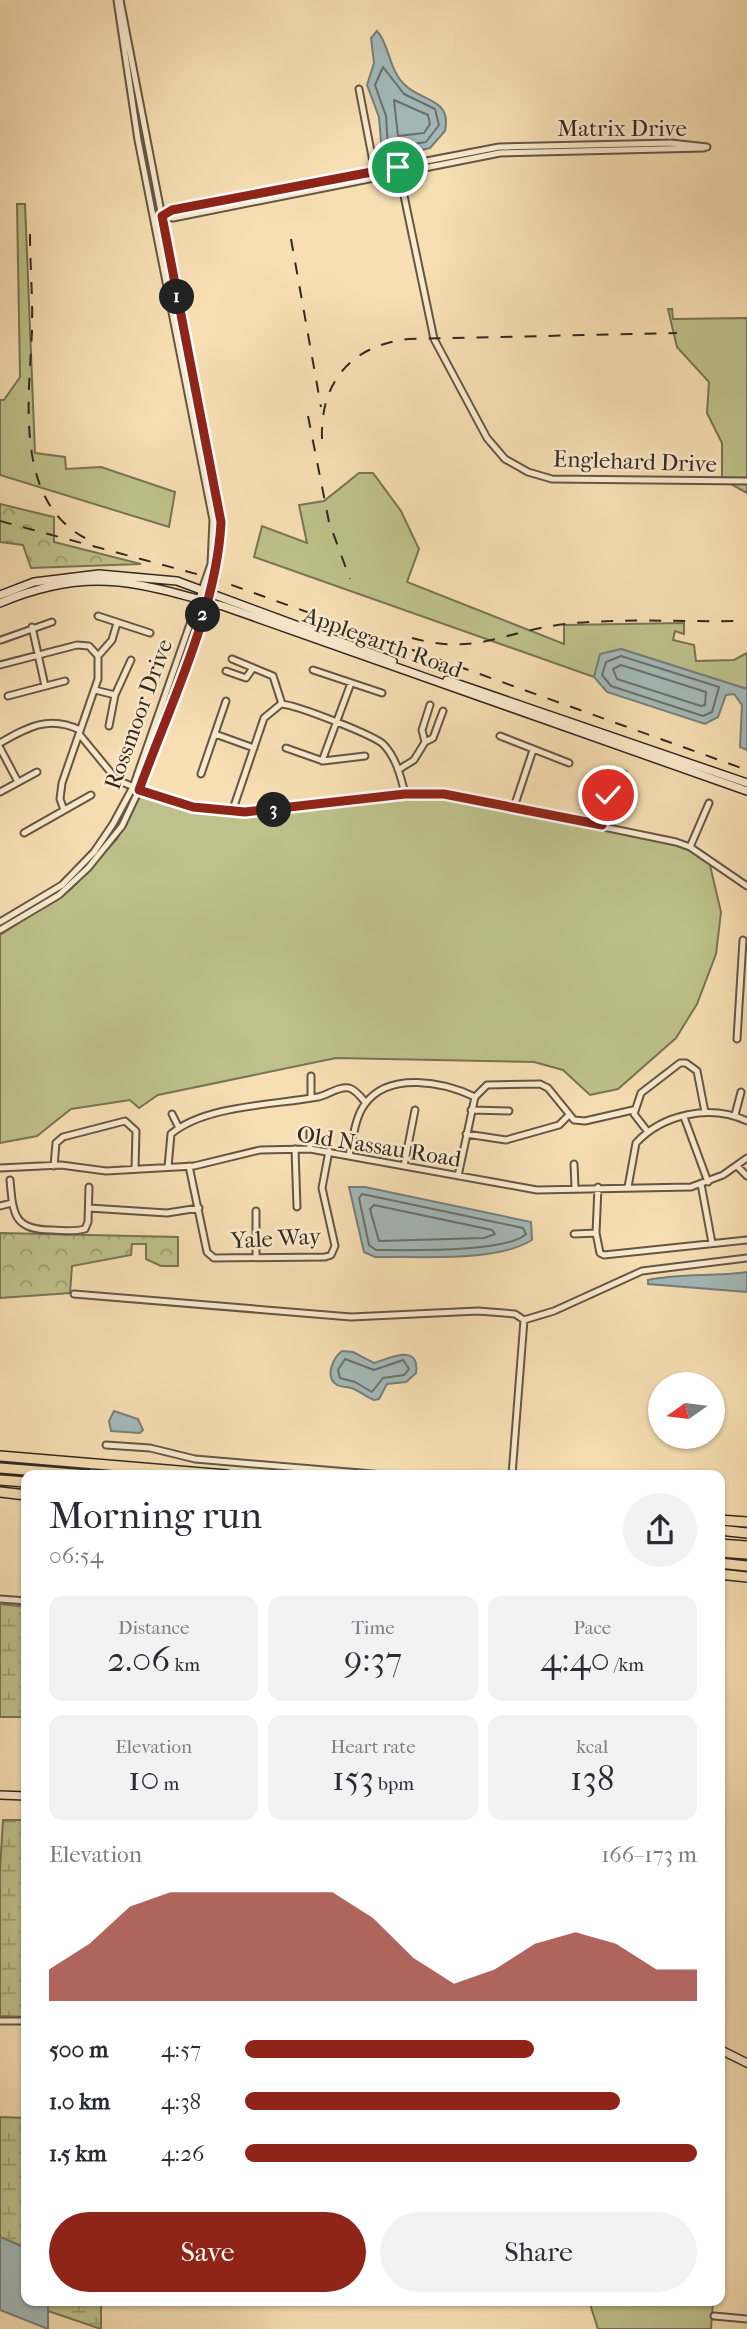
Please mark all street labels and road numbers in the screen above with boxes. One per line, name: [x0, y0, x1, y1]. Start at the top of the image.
street label: Matrix Drive: [557, 115, 687, 142]
street label: Englehard Drive: [553, 445, 717, 478]
street label: Applegarth Road: [299, 601, 466, 684]
street label: Rossmoor Drive: [99, 635, 178, 793]
street label: Old Nassau Road: [295, 1120, 464, 1173]
street label: Yale Way: [229, 1223, 323, 1254]

